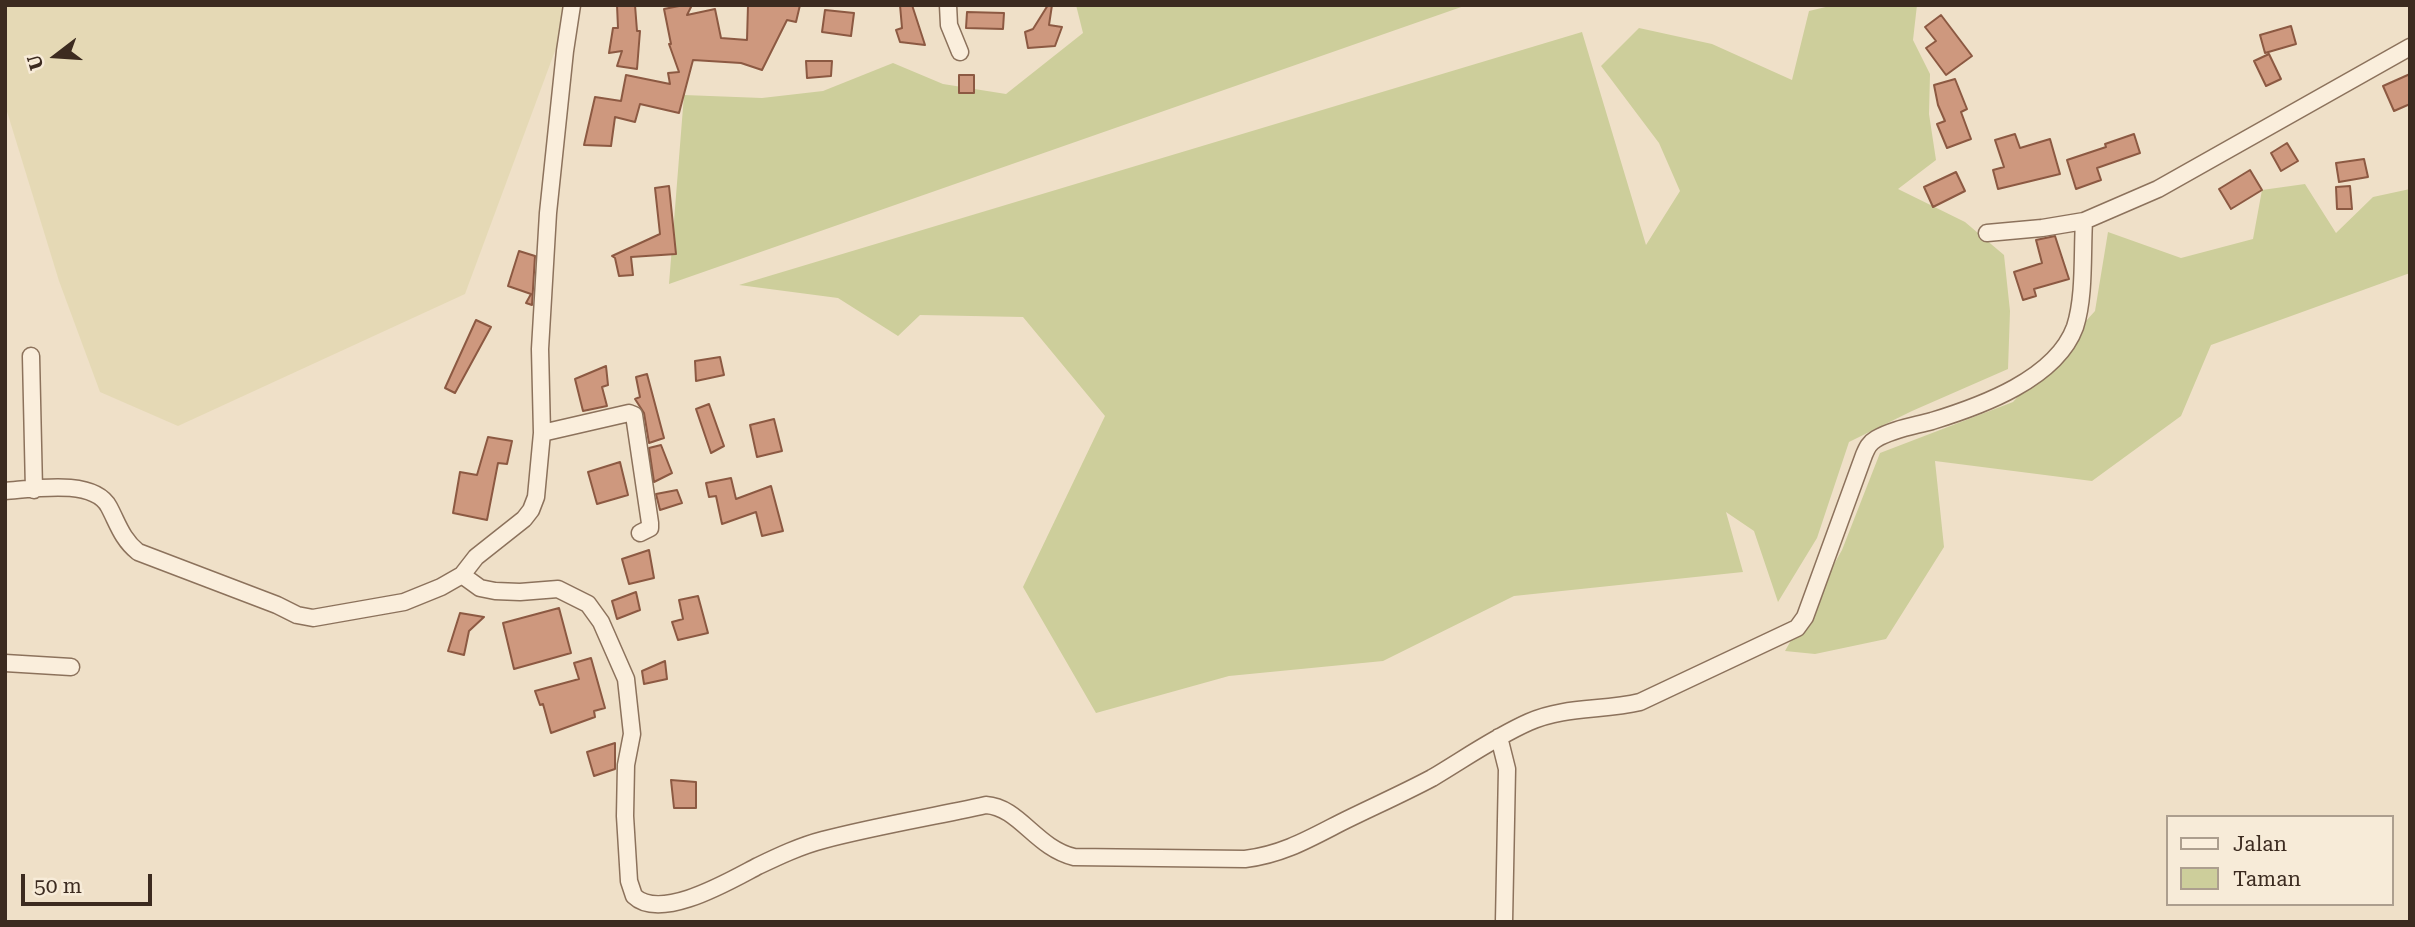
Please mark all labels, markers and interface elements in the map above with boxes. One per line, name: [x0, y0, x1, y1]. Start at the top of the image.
north arrow: [21, 21, 91, 91]
text: U: [22, 52, 49, 73]
legend: [2166, 815, 2394, 906]
text: Jalan: [2233, 832, 2287, 856]
scale bar: [24, 860, 156, 904]
text: Taman: [2233, 867, 2301, 891]
text: 50 m: [34, 874, 82, 898]

